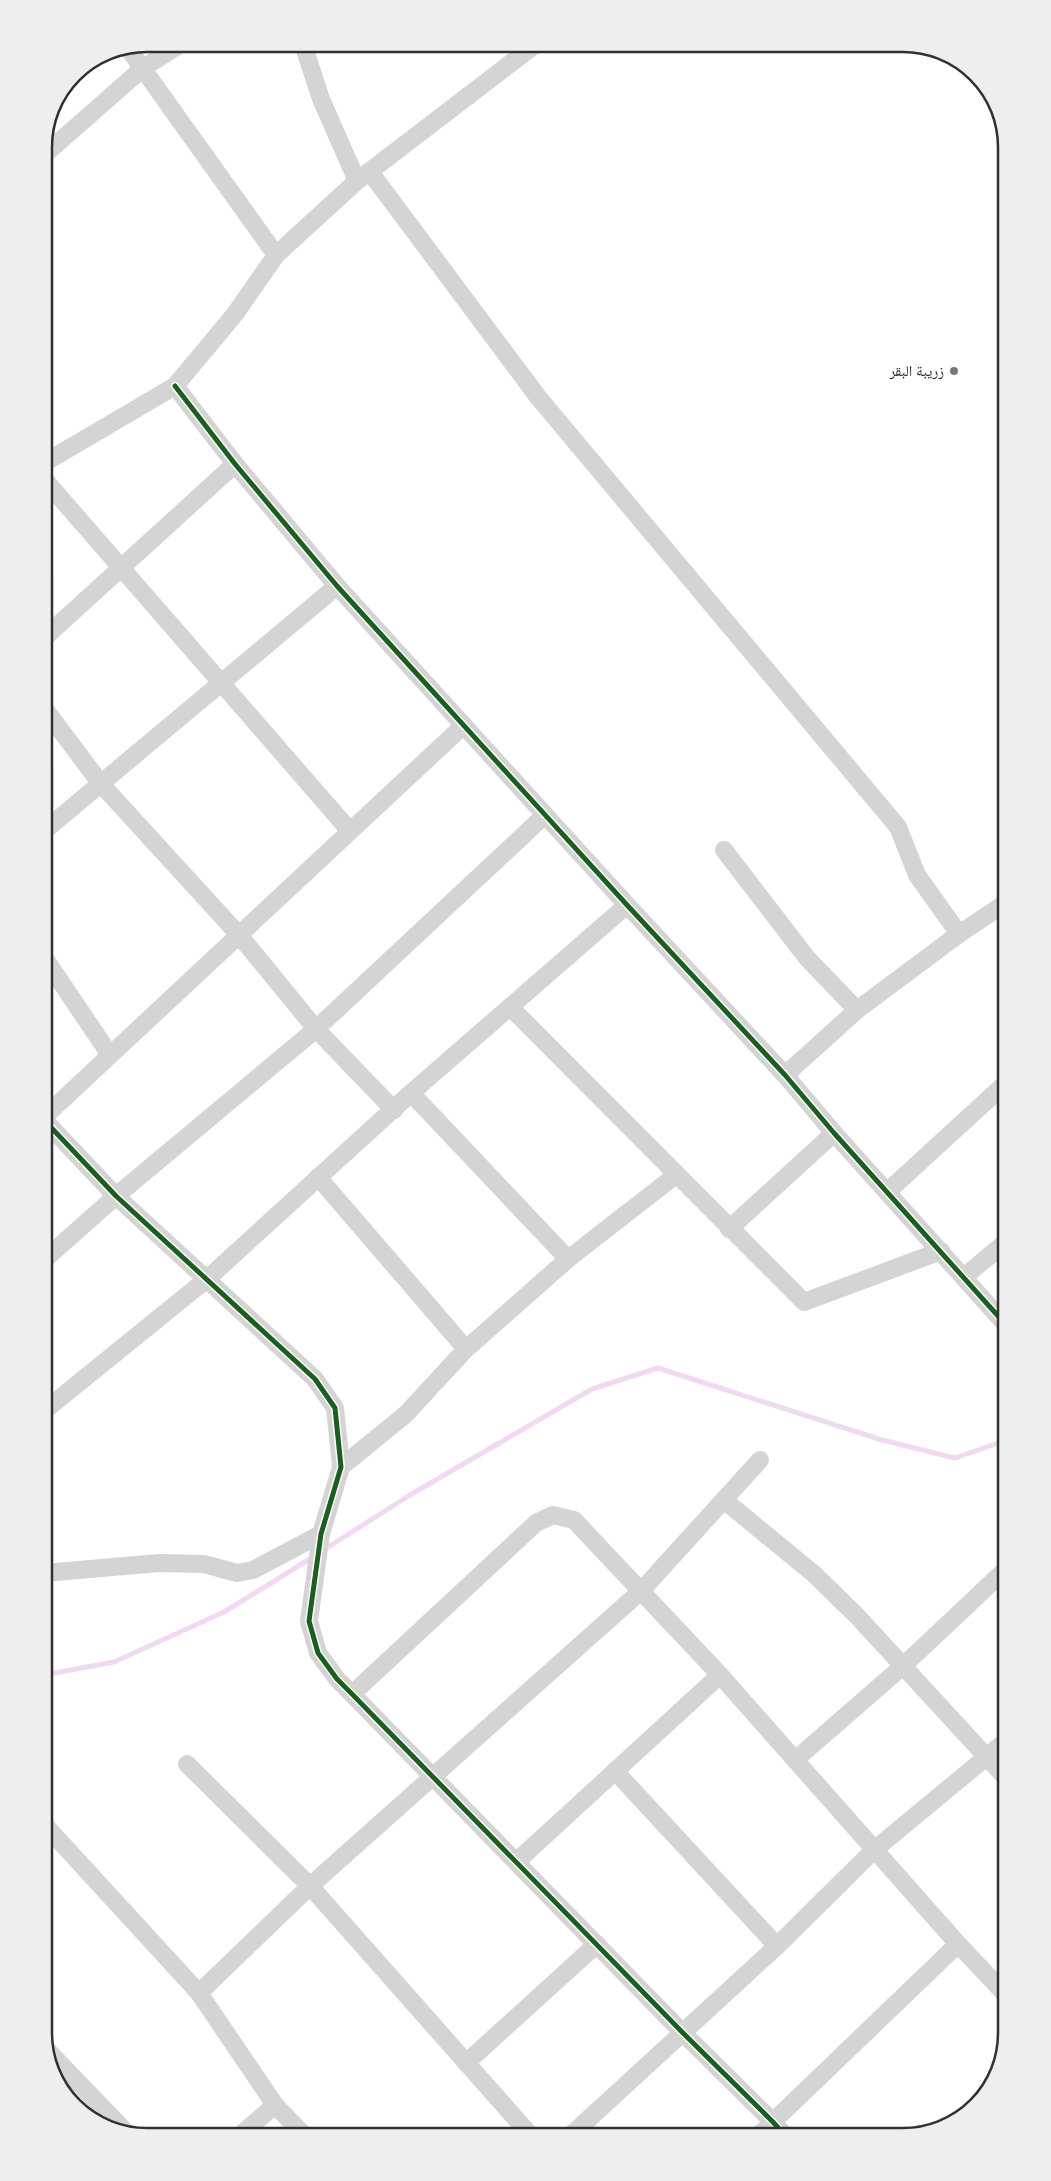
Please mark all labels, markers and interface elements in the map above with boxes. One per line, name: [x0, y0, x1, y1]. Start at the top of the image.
place label: زريبة البقر: [888, 362, 944, 380]
marker: زريبة البقر: [948, 365, 960, 377]

